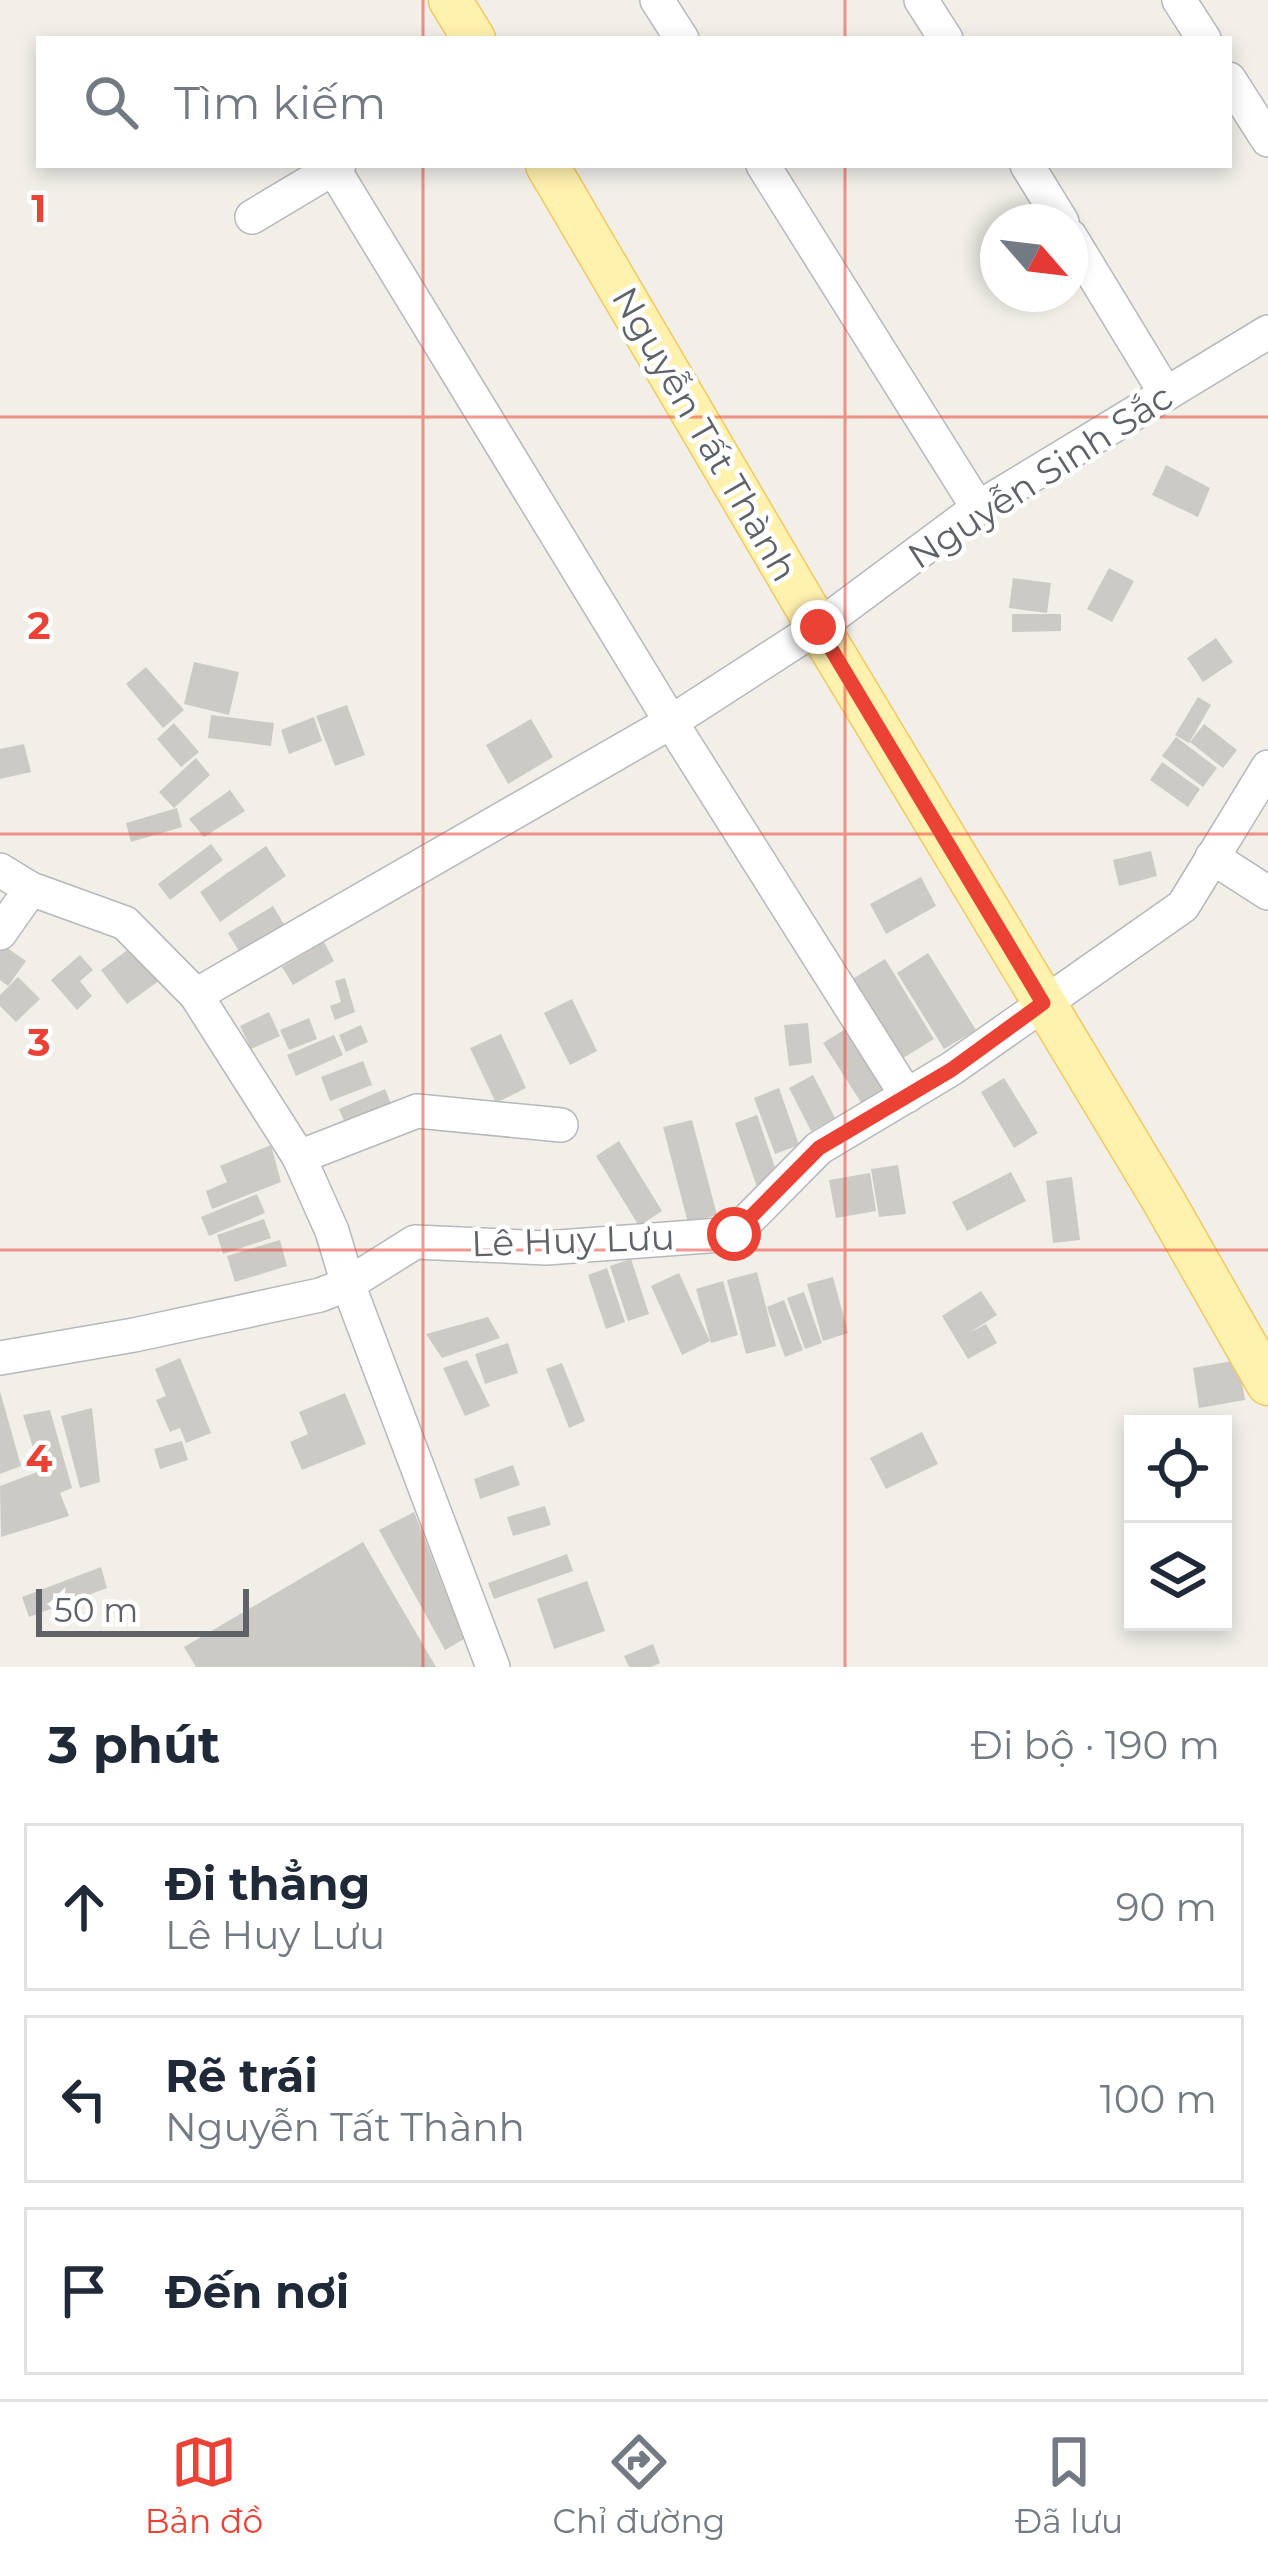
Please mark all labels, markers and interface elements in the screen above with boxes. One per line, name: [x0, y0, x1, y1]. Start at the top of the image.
search box: [36, 36, 1232, 168]
icon: search: [78, 69, 144, 135]
text: Tìm kiếm: [174, 75, 386, 130]
text: 1: [31, 184, 47, 232]
north arrow: [980, 204, 1088, 312]
street label: Nguyễn Tất Thành: [603, 279, 807, 589]
street label: Nguyễn Sinh Sắc: [900, 374, 1180, 578]
route end: [791, 600, 845, 654]
text: 2: [27, 601, 51, 649]
text: 3: [26, 1018, 51, 1066]
route start: [707, 1207, 761, 1261]
street label: Lê Huy Lưu: [471, 1214, 675, 1266]
map controls: [1124, 1415, 1232, 1631]
button: locate: [1124, 1415, 1232, 1523]
text: 4: [26, 1434, 53, 1482]
button: layers: [1124, 1523, 1232, 1631]
scale bar: [36, 1583, 249, 1636]
text: 50 m: [54, 1590, 138, 1630]
text: 3 phút: [48, 1714, 220, 1776]
text: Đi bộ · 190 m: [970, 1721, 1220, 1769]
text: Đi thẳng: [165, 1856, 370, 1911]
icon: ahead: [51, 1874, 117, 1940]
text: 90 m: [1116, 1883, 1217, 1931]
text: Lê Huy Lưu: [165, 1911, 385, 1959]
text: Rẽ trái: [165, 2048, 318, 2103]
icon: left: [51, 2066, 117, 2132]
text: 100 m: [1100, 2075, 1217, 2123]
text: Nguyễn Tất Thành: [165, 2103, 525, 2151]
icon: arrive: [51, 2258, 117, 2324]
text: Đến nơi: [165, 2264, 349, 2319]
tab: Bản đồ: [145, 2429, 263, 2541]
tab: Chỉ đường: [552, 2429, 725, 2541]
tab: Đã lưu: [1015, 2429, 1123, 2541]

